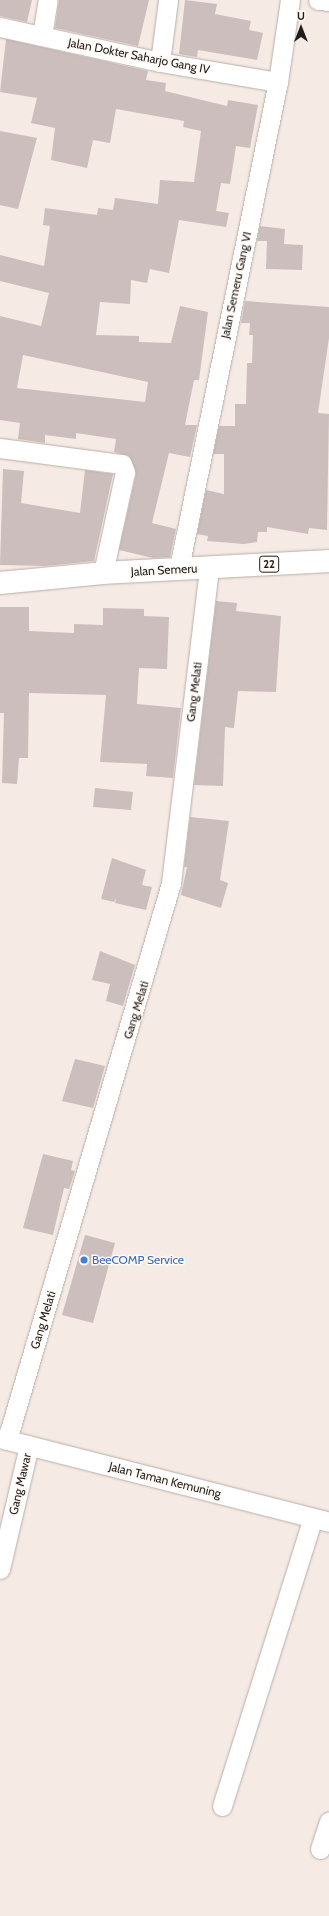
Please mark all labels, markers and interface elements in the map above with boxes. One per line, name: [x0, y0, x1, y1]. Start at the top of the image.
north arrow: [281, 8, 321, 48]
text: U: [297, 9, 305, 23]
street label: Jalan Dokter Saharjo Gang IV: [67, 35, 211, 77]
street label: Jalan Semeru Gang VI: [218, 230, 254, 340]
road number: 22: [259, 555, 279, 573]
street label: Jalan Semeru: [130, 561, 198, 579]
street label: Gang Melati: [183, 661, 205, 723]
street label: Gang Melati: [120, 979, 152, 1041]
place label: BeeCOMP Service: [92, 1253, 184, 1267]
marker: BeeCOMP Service: [79, 1255, 89, 1265]
street label: Gang Melati: [27, 1289, 59, 1351]
street label: Gang Mawar: [6, 1452, 34, 1516]
street label: Jalan Taman Kemuning: [107, 1459, 223, 1501]

